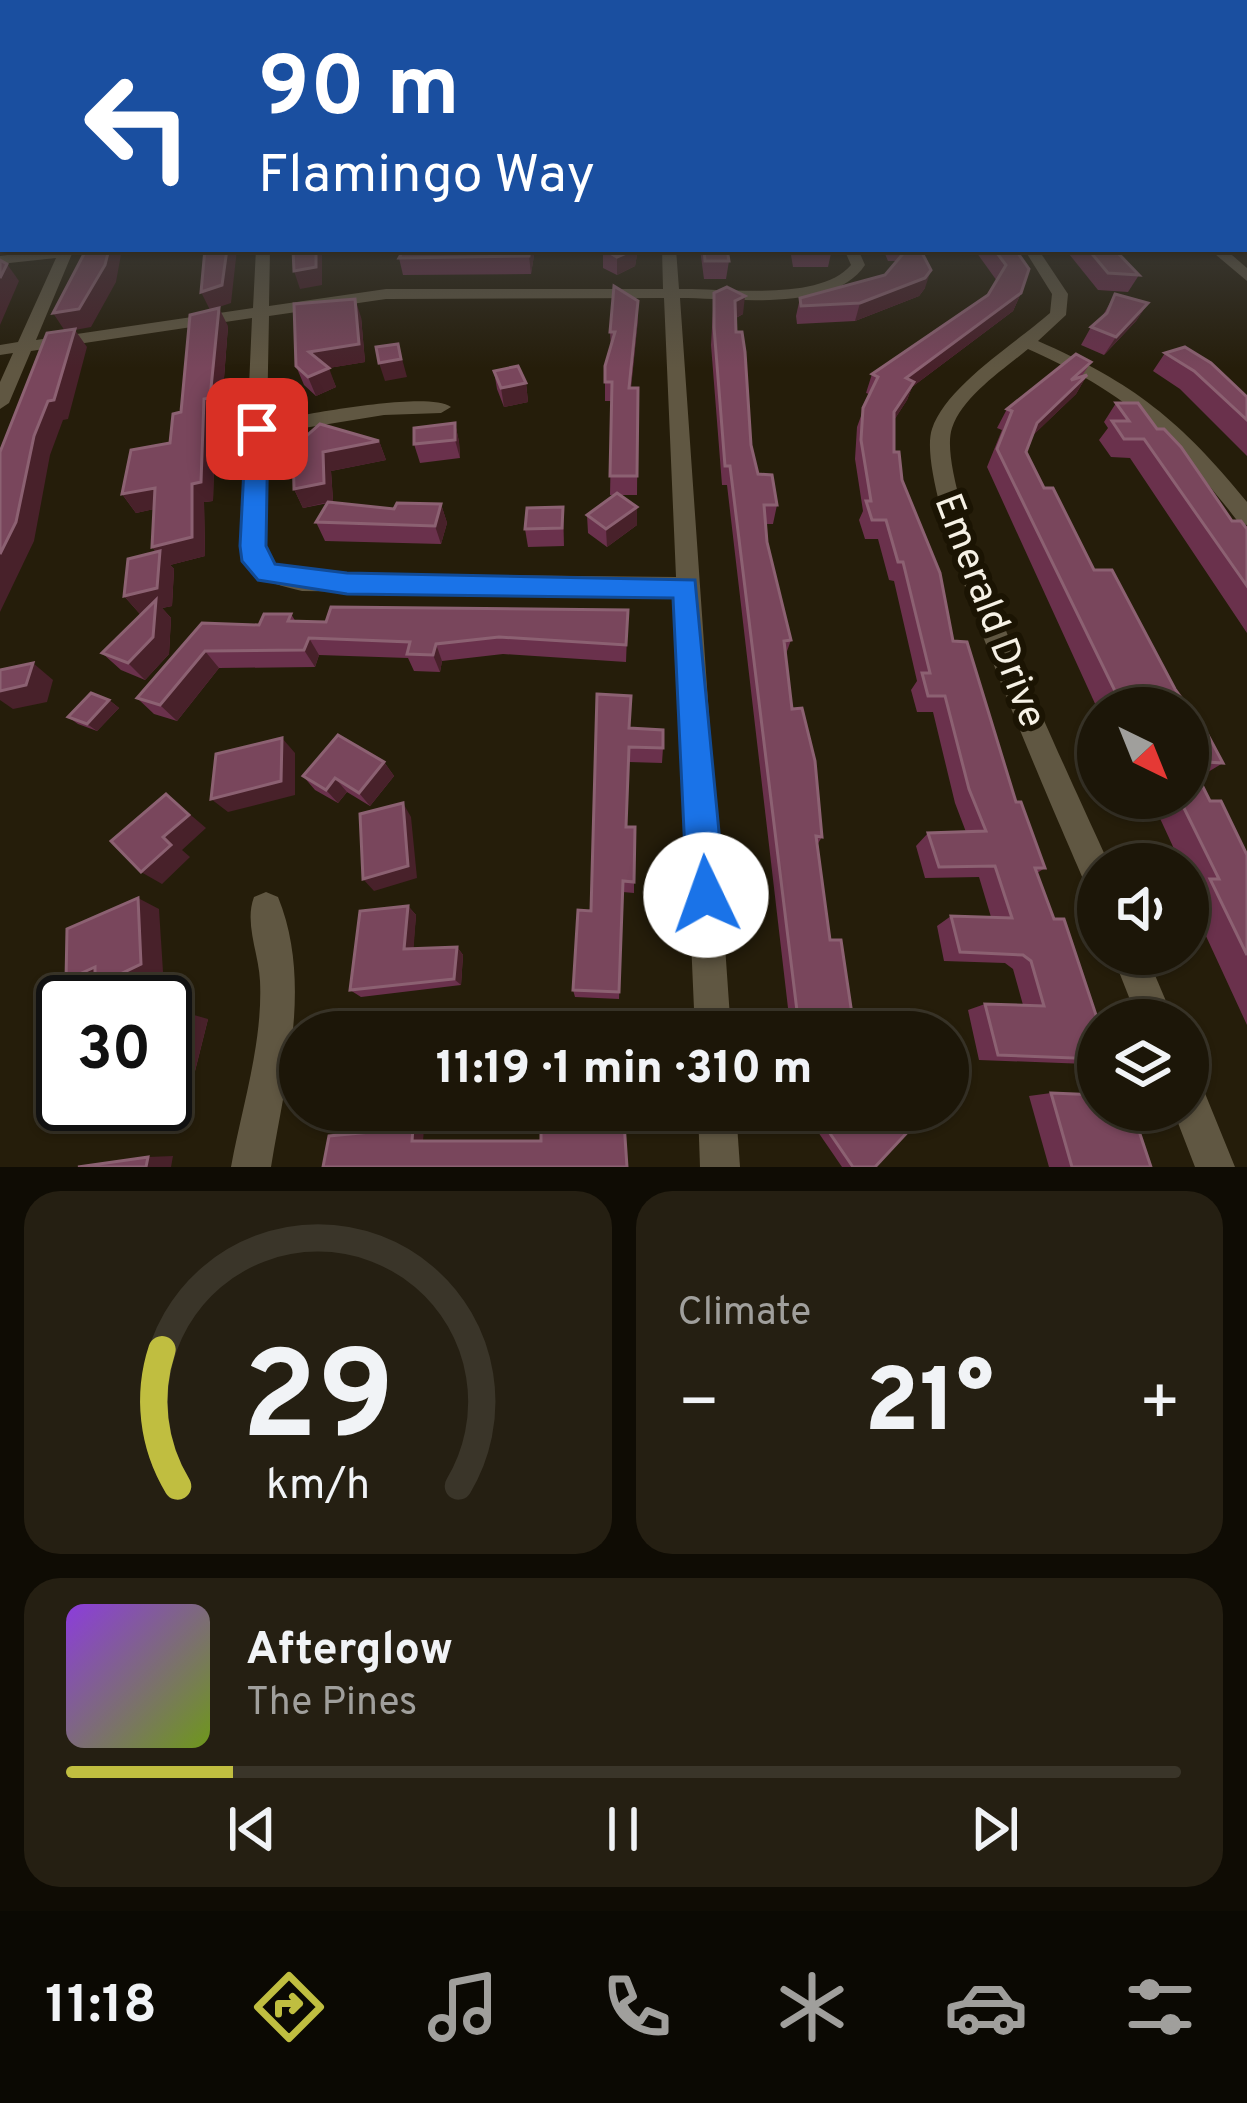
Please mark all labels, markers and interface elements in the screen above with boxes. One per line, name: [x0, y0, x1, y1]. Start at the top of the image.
text: 90 m: [258, 39, 460, 145]
icon: left: [60, 48, 216, 204]
text: Flamingo Way: [258, 143, 595, 212]
pin: [206, 378, 308, 480]
icon: arrive: [224, 396, 290, 462]
street label: Emerald Drive: [921, 488, 1055, 736]
north arrow: [1077, 687, 1209, 819]
map controls: [1077, 687, 1209, 1131]
position arrow: [643, 832, 769, 958]
button: sound: [1077, 843, 1209, 975]
speed limit sign: 30: [36, 975, 192, 1131]
button: layers: [1077, 999, 1209, 1131]
text: 11:19 · 1 min · 310 m: [436, 1042, 812, 1099]
text: Climate: [678, 1290, 811, 1339]
text: 29: [241, 1325, 394, 1483]
text: 21°: [865, 1350, 994, 1463]
text: −: [678, 1365, 720, 1448]
text: +: [1138, 1365, 1181, 1448]
text: km/h: [266, 1459, 370, 1513]
text: Afterglow: [246, 1623, 453, 1680]
text: The Pines: [246, 1680, 417, 1729]
icon: previous: [219, 1796, 285, 1862]
icon: pause: [590, 1796, 656, 1862]
icon: next: [962, 1796, 1028, 1862]
icon: directions: [247, 1965, 331, 2049]
icon: music: [421, 1965, 505, 2049]
icon: phone: [595, 1965, 679, 2049]
icon: climate: [770, 1965, 854, 2049]
icon: car: [944, 1965, 1028, 2049]
icon: filters: [1118, 1965, 1202, 2049]
text: 11:18: [45, 1973, 157, 2042]

